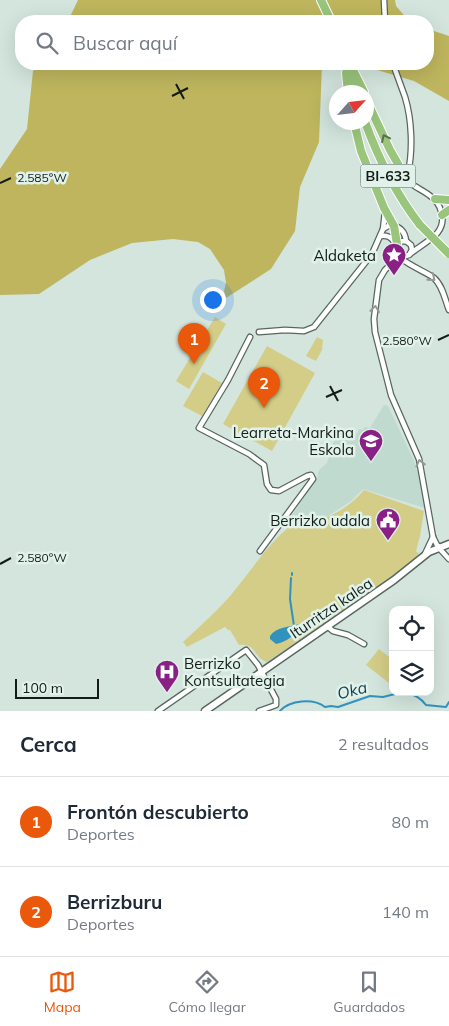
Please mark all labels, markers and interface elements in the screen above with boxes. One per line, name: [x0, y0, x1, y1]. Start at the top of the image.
search box: [15, 15, 434, 70]
icon: search: [33, 29, 61, 57]
text: Buscar aquí: [73, 31, 177, 55]
north arrow: [329, 85, 374, 130]
one-way arrow: [380, 134, 391, 143]
road number: BI-633: [360, 165, 416, 188]
text: 2.585°W: [17, 170, 67, 185]
place icon: Aldaketa: [381, 242, 407, 276]
place label: Aldaketa: [313, 246, 376, 265]
one-way arrow: [426, 272, 435, 281]
your location: [200, 287, 226, 313]
one-way arrow: [369, 305, 380, 313]
pin: 1: [178, 323, 210, 364]
text: 2.580°W: [382, 333, 432, 348]
pin: 2: [248, 367, 280, 408]
place label: Learreta-Markina Eskola: [233, 423, 354, 459]
school or university icon: Learreta-Markina Eskola: [358, 428, 384, 462]
one-way arrow: [415, 459, 426, 468]
public building icon: Berrizko udala: [375, 507, 401, 541]
place label: Berrizko udala: [270, 511, 370, 530]
text: 2.580°W: [17, 550, 67, 565]
street label: Iturritza kalea: [286, 573, 376, 643]
map controls: [389, 606, 434, 696]
button: locate: [389, 606, 434, 651]
button: layers: [389, 651, 434, 696]
place label: Berrizko Kontsultategia: [184, 654, 285, 690]
hospital icon: Berrizko Kontsultategia: [154, 659, 180, 693]
scale bar: [15, 676, 99, 699]
water label: Oka: [335, 677, 369, 703]
text: 100 m: [22, 679, 63, 697]
text: Cerca: [20, 731, 77, 757]
text: 2 resultados: [338, 734, 429, 754]
text: Frontón descubierto: [67, 800, 249, 824]
text: 1: [31, 812, 41, 832]
text: 80 m: [392, 812, 429, 832]
text: Deportes: [67, 824, 135, 844]
text: Berrizburu: [67, 890, 162, 914]
text: 2: [31, 902, 41, 922]
text: 140 m: [382, 902, 429, 922]
text: Deportes: [67, 914, 135, 934]
tab: Mapa: [44, 968, 81, 1016]
tab: Cómo llegar: [169, 968, 246, 1016]
tab: Guardados: [333, 968, 405, 1016]

